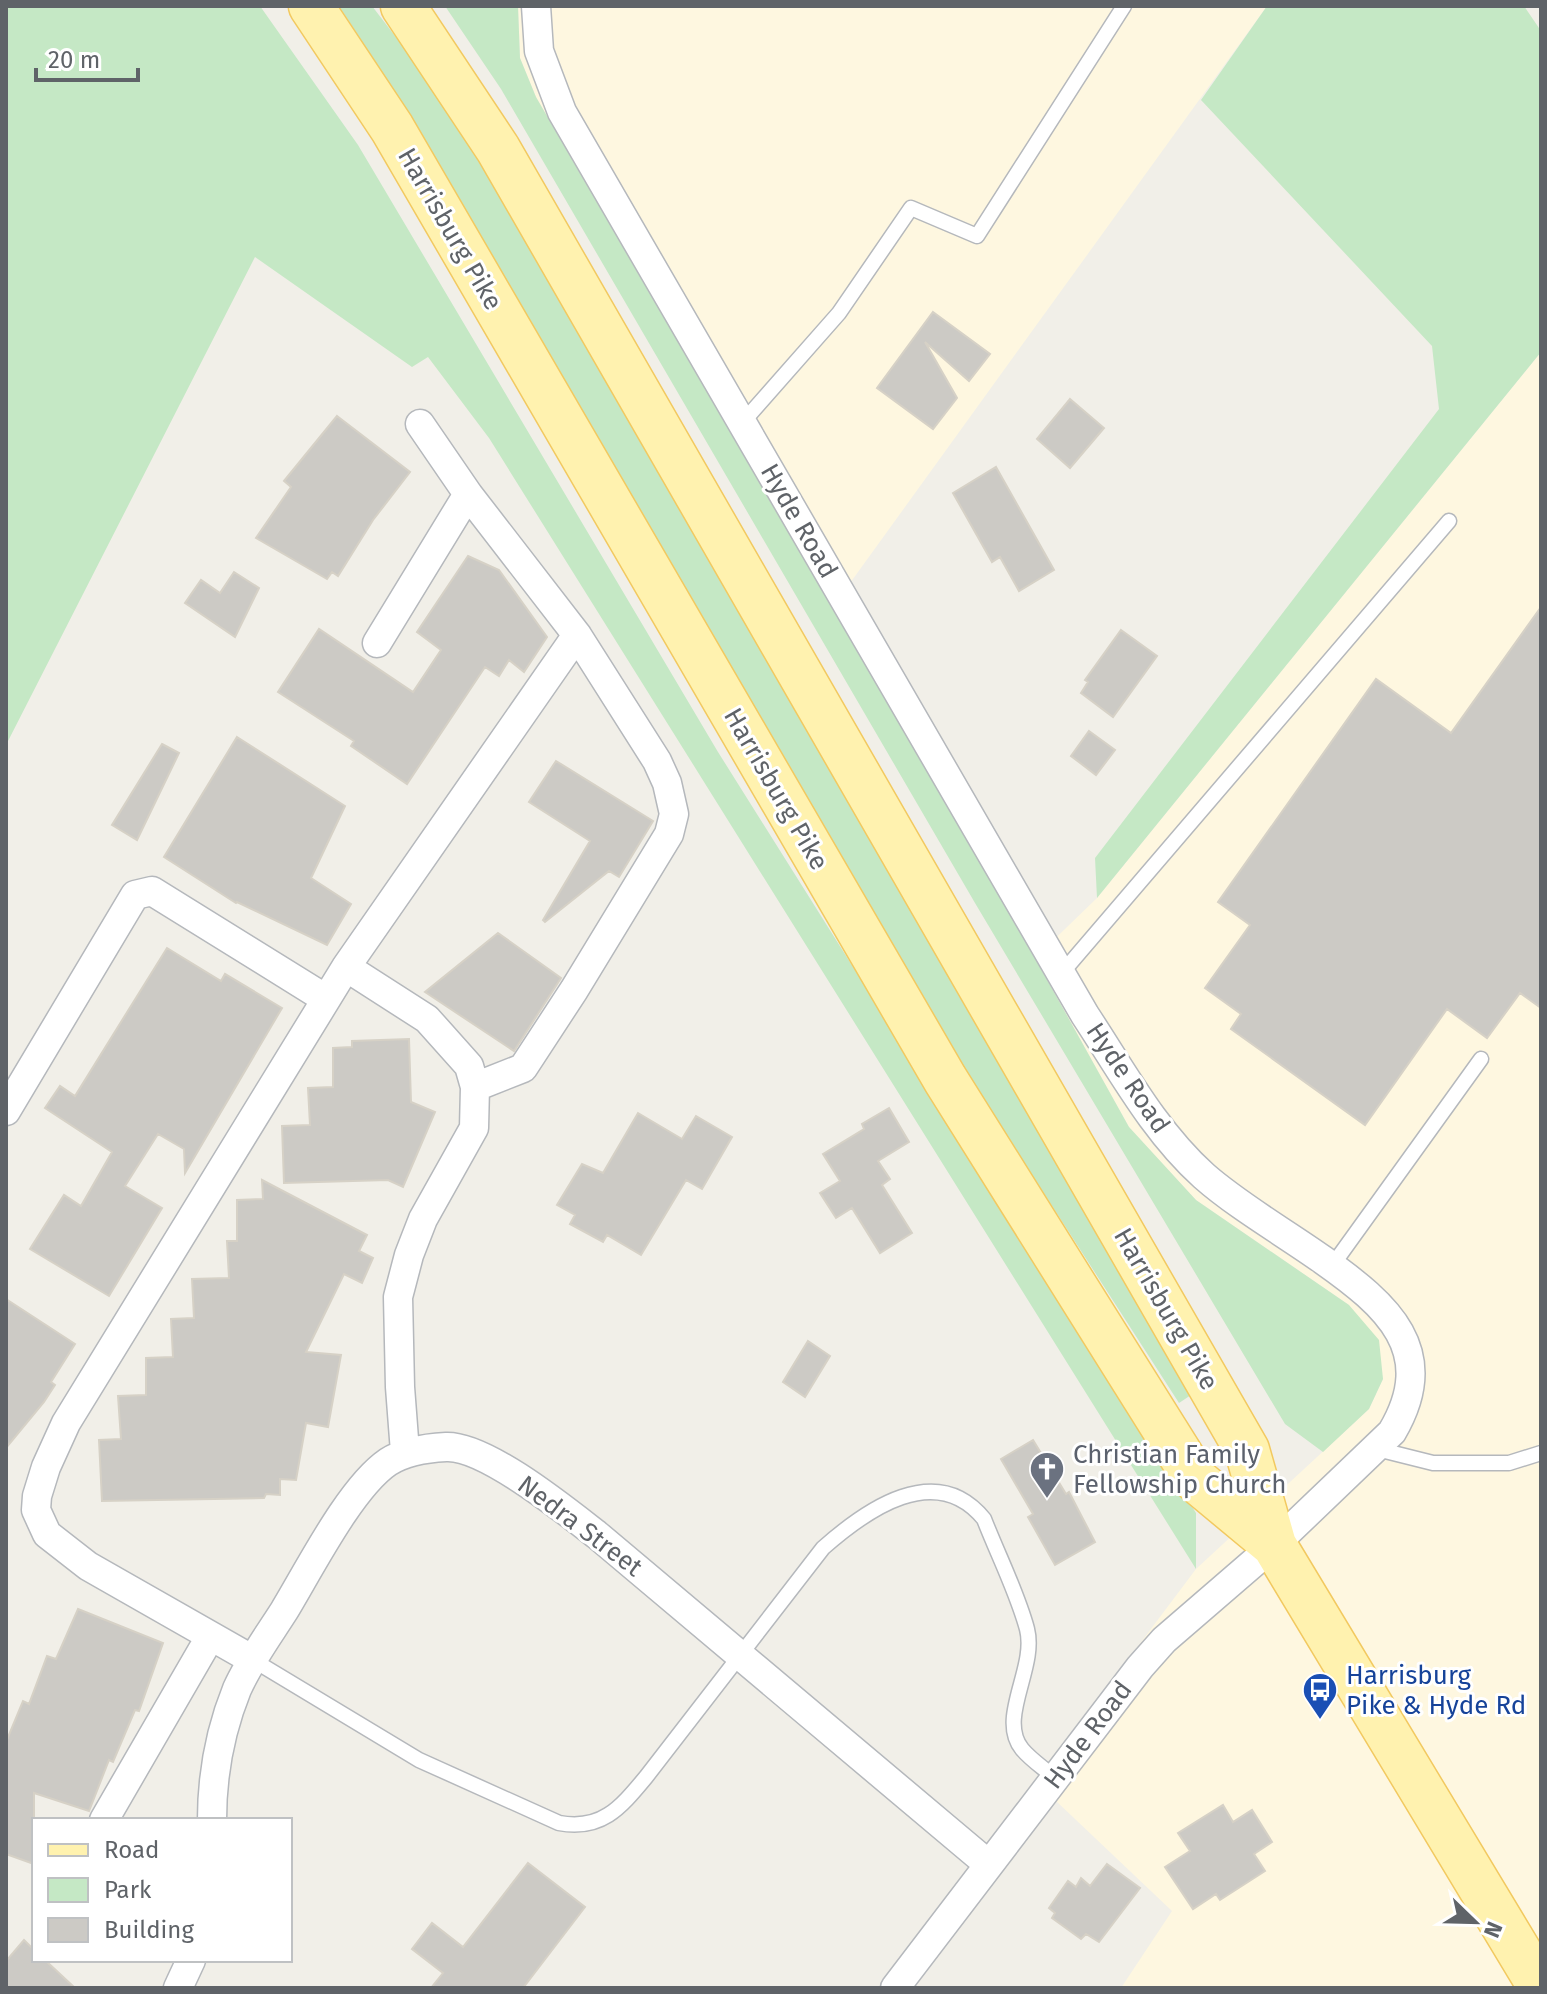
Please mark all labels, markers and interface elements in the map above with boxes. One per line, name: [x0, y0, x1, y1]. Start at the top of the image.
scale bar: [36, 32, 138, 82]
text: 20 m: [48, 46, 100, 74]
street label: Harrisburg Pike: [391, 143, 509, 315]
street label: Hyde Road: [754, 458, 844, 584]
street label: Harrisburg Pike: [717, 703, 835, 875]
street label: Hyde Road: [1080, 1017, 1176, 1139]
street label: Harrisburg Pike: [1107, 1223, 1225, 1395]
place label: Christian Family Fellowship Church: [1073, 1439, 1287, 1500]
church icon: Christian Family Fellowship Church: [1028, 1450, 1066, 1500]
street label: Nedra Street: [511, 1469, 649, 1583]
place label: Harrisburg Pike & Hyde Rd: [1346, 1660, 1526, 1721]
bus stop icon: Harrisburg Pike & Hyde Rd: [1301, 1671, 1339, 1721]
street label: Hyde Road: [1037, 1675, 1139, 1795]
legend: [32, 1818, 292, 1962]
text: Road: [104, 1836, 159, 1864]
text: Park: [104, 1876, 152, 1904]
north arrow: [1435, 1882, 1515, 1962]
text: Building: [104, 1916, 194, 1944]
text: N: [1478, 1918, 1508, 1942]

